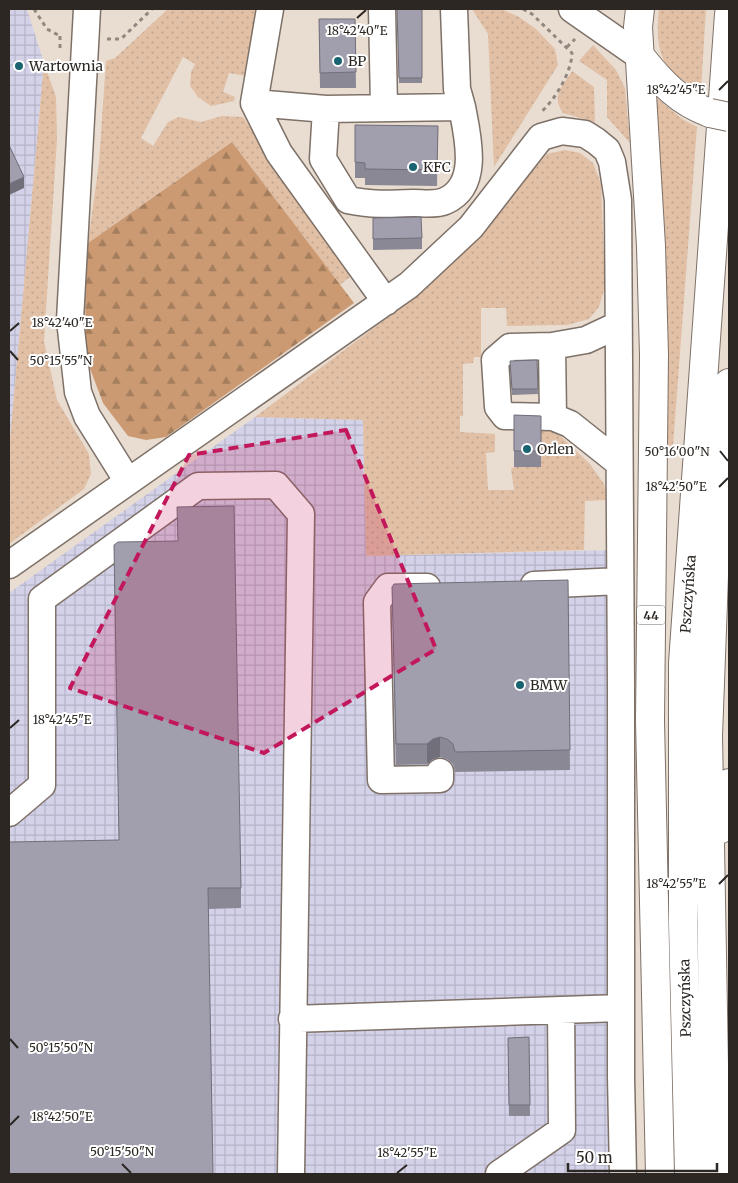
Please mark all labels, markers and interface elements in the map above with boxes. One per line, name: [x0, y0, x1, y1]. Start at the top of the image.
text: 18°42'40"E: [327, 23, 388, 38]
place label: BP: [348, 52, 366, 70]
marker: BP: [332, 55, 344, 67]
place label: Wartownia: [28, 57, 103, 75]
marker: Wartownia: [13, 60, 25, 72]
text: 18°42'45"E: [647, 82, 706, 97]
place label: KFC: [423, 158, 451, 176]
marker: KFC: [407, 161, 419, 173]
text: 18°42'40"E: [32, 315, 93, 330]
text: 50°15'55"N: [30, 353, 93, 368]
place label: Orlen: [537, 440, 574, 458]
marker: Orlen: [521, 443, 533, 455]
text: 50°16'00"N: [645, 444, 710, 459]
text: 18°42'50"E: [645, 479, 707, 494]
street label: Pszczyńska: [676, 554, 700, 634]
road number: 44: [637, 606, 665, 624]
place label: BMW: [530, 676, 568, 694]
marker: BMW: [514, 679, 526, 691]
text: 18°42'45"E: [33, 712, 92, 727]
text: 18°42'55"E: [646, 876, 706, 891]
street label: Pszczyńska: [675, 958, 695, 1037]
text: 50°15'50"N: [29, 1040, 94, 1055]
text: 18°42'50"E: [31, 1109, 93, 1124]
scale bar: [568, 1140, 717, 1172]
text: 50°15'50"N: [90, 1144, 155, 1159]
text: 18°42'55"E: [377, 1145, 437, 1160]
text: 50 m: [576, 1148, 613, 1167]

